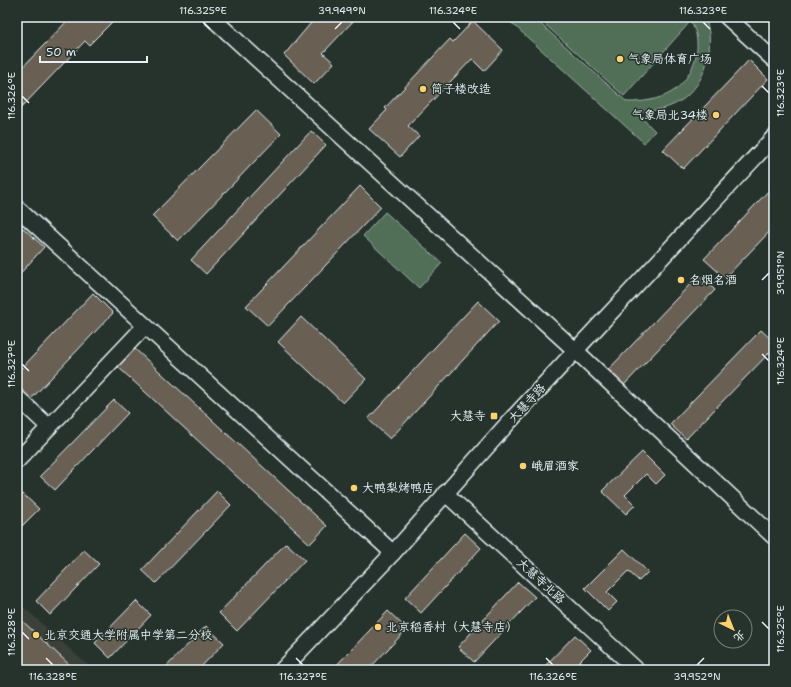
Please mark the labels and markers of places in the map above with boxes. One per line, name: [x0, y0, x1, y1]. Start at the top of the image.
place label: 气象局体育广场: [628, 51, 712, 67]
marker: 气象局体育广场: [615, 54, 625, 64]
place label: 筒子楼改造: [431, 81, 491, 97]
marker: 筒子楼改造: [418, 84, 428, 94]
place label: 气象局北34楼: [632, 107, 708, 123]
marker: 气象局北34楼: [711, 110, 721, 120]
place label: 名烟名酒: [689, 272, 737, 288]
marker: 名烟名酒: [676, 275, 686, 285]
place label: 大慧寺: [450, 408, 486, 424]
marker: 大慧寺: [489, 411, 499, 421]
place label: 峨眉酒家: [531, 458, 579, 474]
marker: 峨眉酒家: [518, 461, 528, 471]
place label: 大鸭梨烤鸭店: [362, 480, 434, 496]
marker: 大鸭梨烤鸭店: [349, 483, 359, 493]
place label: 北京稻香村（大慧寺店）: [386, 619, 518, 635]
marker: 北京稻香村（大慧寺店）: [373, 622, 383, 632]
place label: 北京交通大学附属中学第二分校: [44, 627, 212, 643]
marker: 北京交通大学附属中学第二分校: [31, 630, 41, 640]

